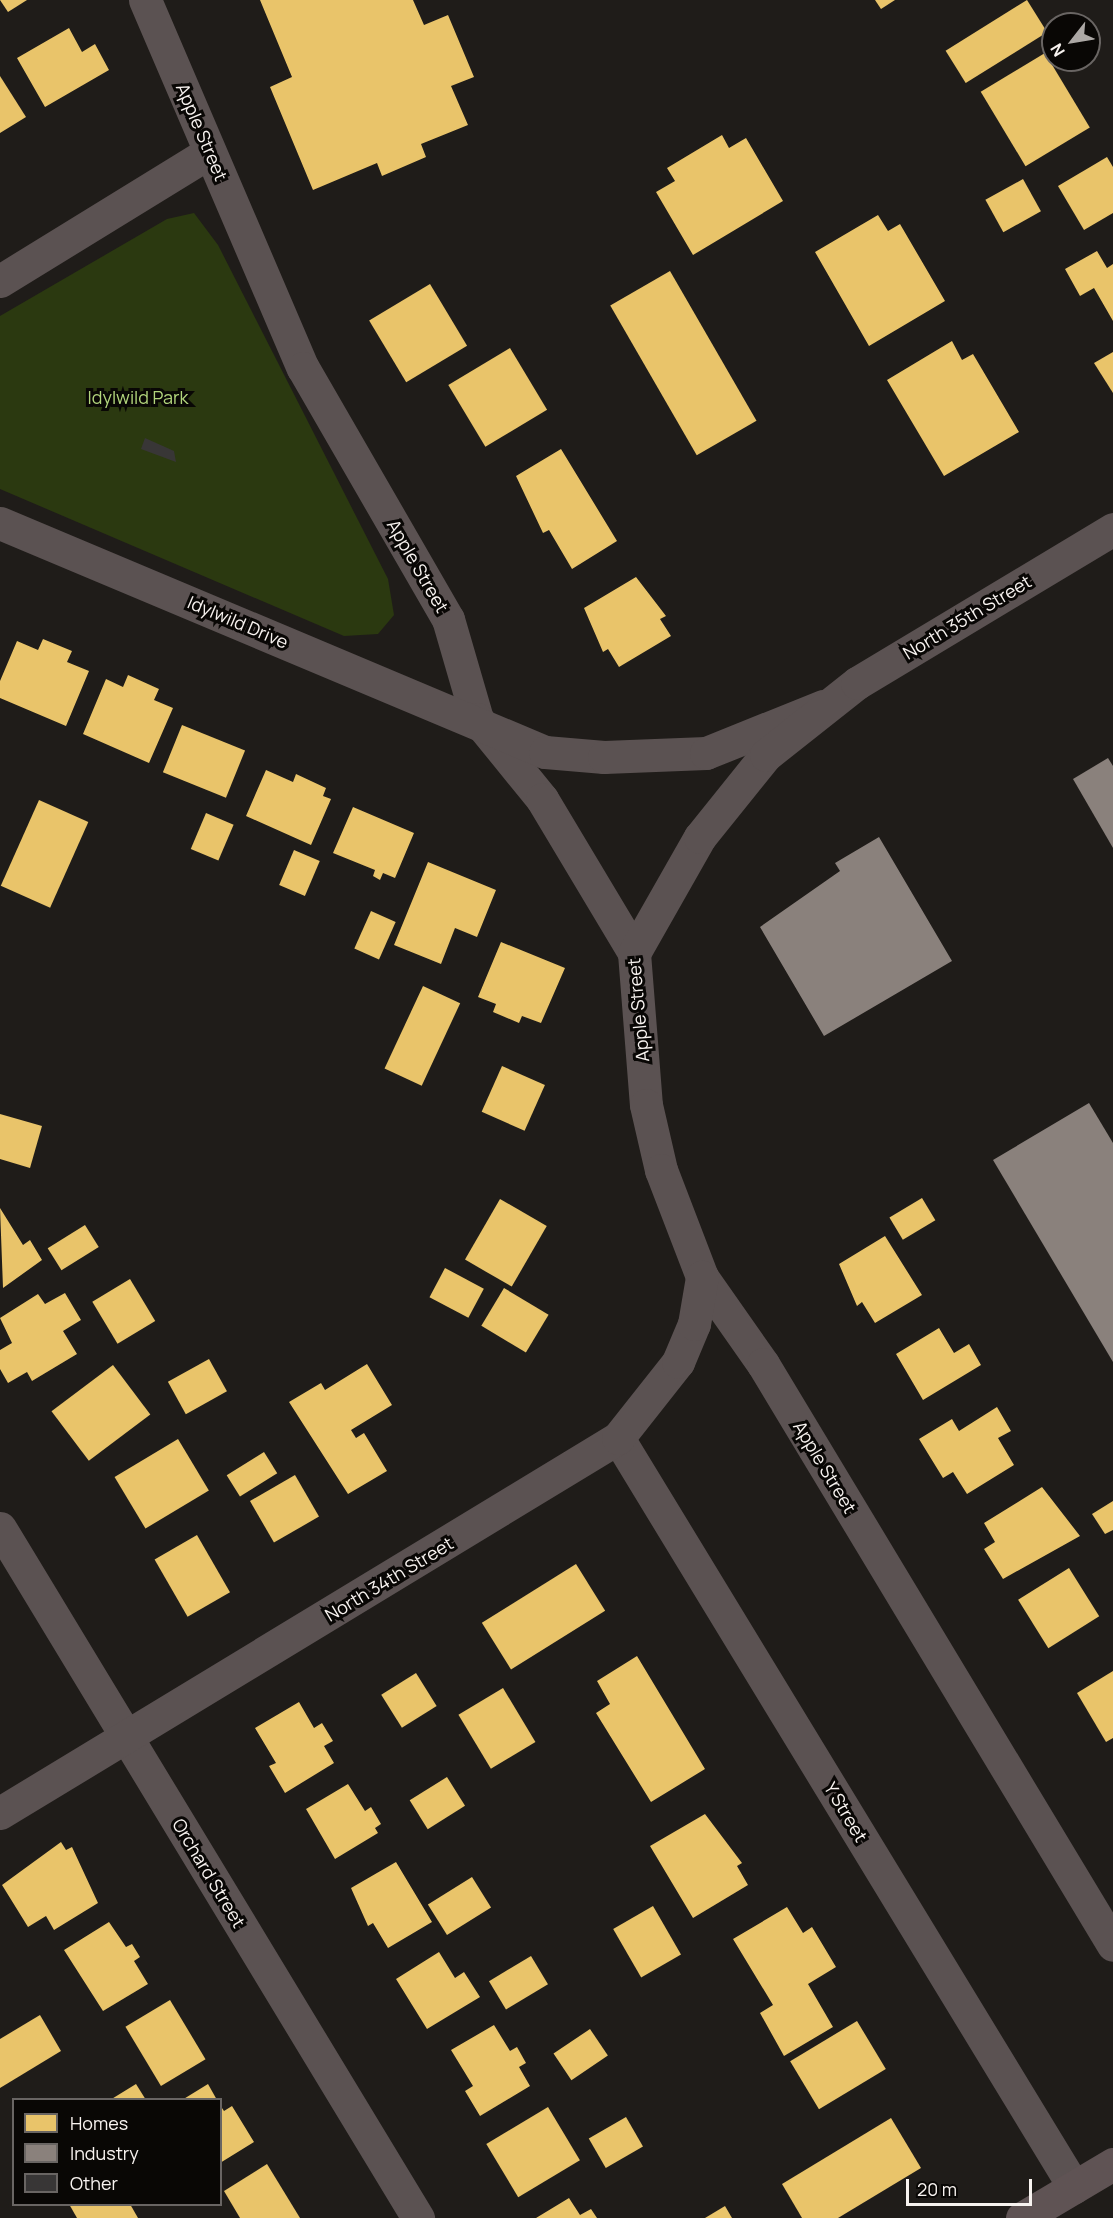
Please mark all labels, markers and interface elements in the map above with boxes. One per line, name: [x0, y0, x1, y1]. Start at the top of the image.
north arrow: [1041, 12, 1101, 72]
text: N: [1045, 40, 1070, 61]
street label: Apple Street: [172, 80, 232, 184]
park label: Idylwild Park: [88, 386, 188, 408]
street label: Apple Street: [383, 516, 453, 616]
street label: North 35th Street: [899, 570, 1035, 664]
street label: Idylwild Drive: [184, 591, 292, 653]
street label: Apple Street: [623, 957, 653, 1063]
street label: Apple Street: [789, 1417, 861, 1517]
street label: North 34th Street: [321, 1532, 457, 1626]
street label: Y Street: [820, 1778, 872, 1846]
street label: Orchard Street: [168, 1815, 250, 1931]
legend: [12, 2098, 222, 2206]
text: Homes: [70, 2111, 128, 2135]
text: Industry: [70, 2141, 139, 2165]
scale bar: [909, 2167, 1035, 2205]
text: Other: [70, 2171, 118, 2195]
text: 20 m: [917, 2177, 957, 2201]

